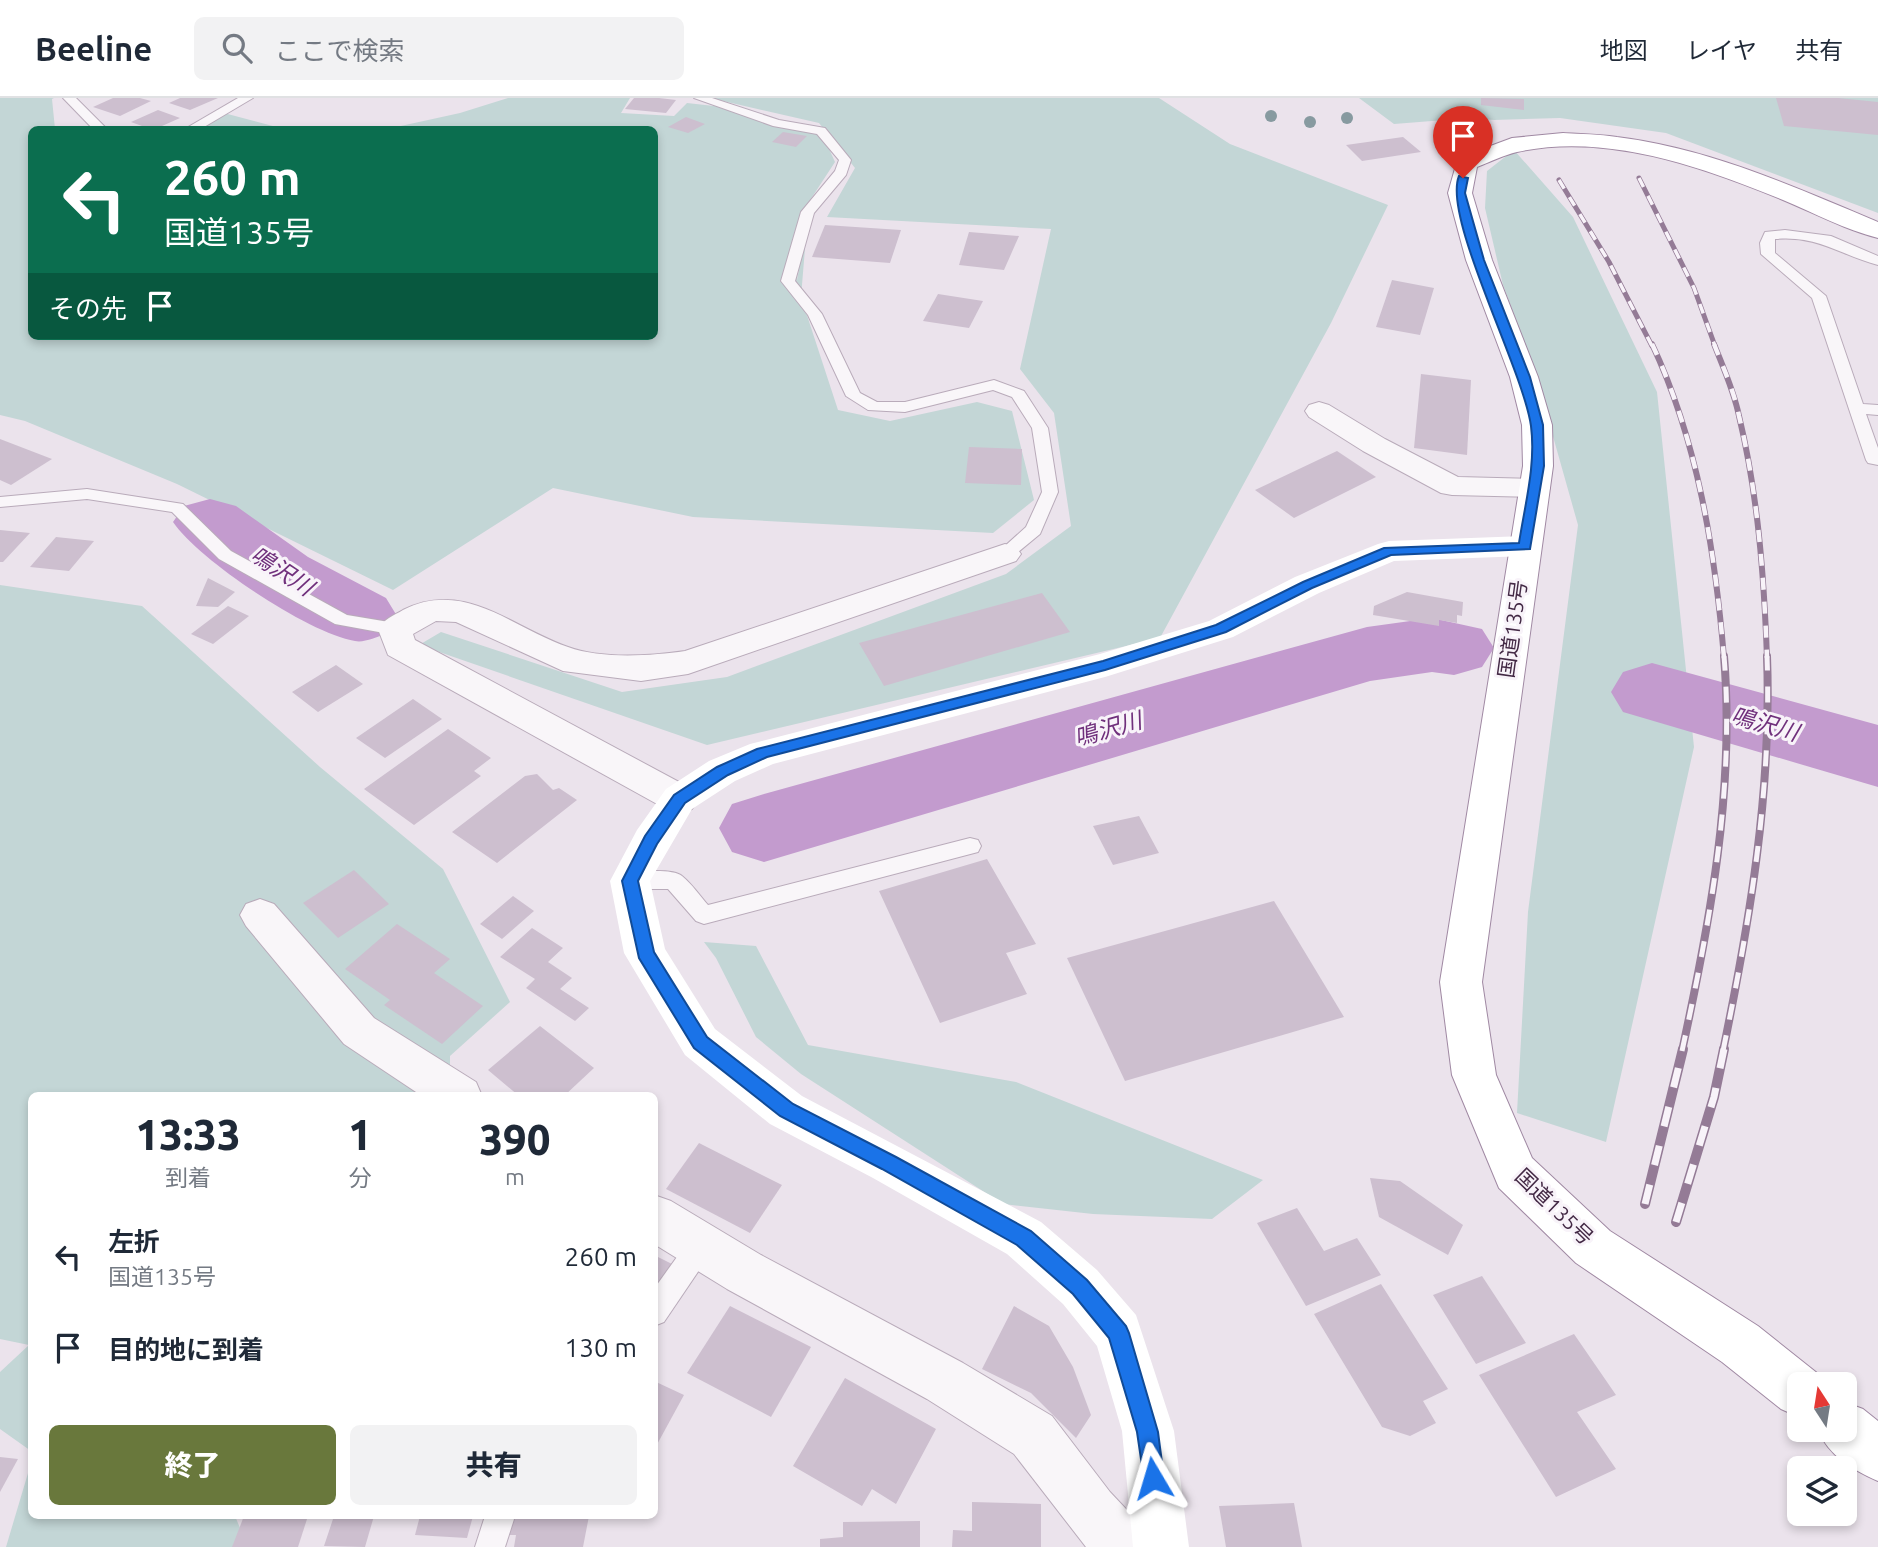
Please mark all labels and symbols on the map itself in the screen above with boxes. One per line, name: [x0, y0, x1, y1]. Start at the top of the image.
pin: [1433, 106, 1493, 178]
water label: 鳴沢川: [247, 541, 321, 601]
street label: 国道135号: [1493, 578, 1531, 679]
water label: 鳴沢川: [1729, 702, 1805, 746]
water label: 鳴沢川: [1071, 706, 1147, 750]
street label: 国道135号: [1511, 1163, 1598, 1249]
north arrow: [1787, 1372, 1857, 1442]
position arrow: [1116, 1441, 1190, 1515]

